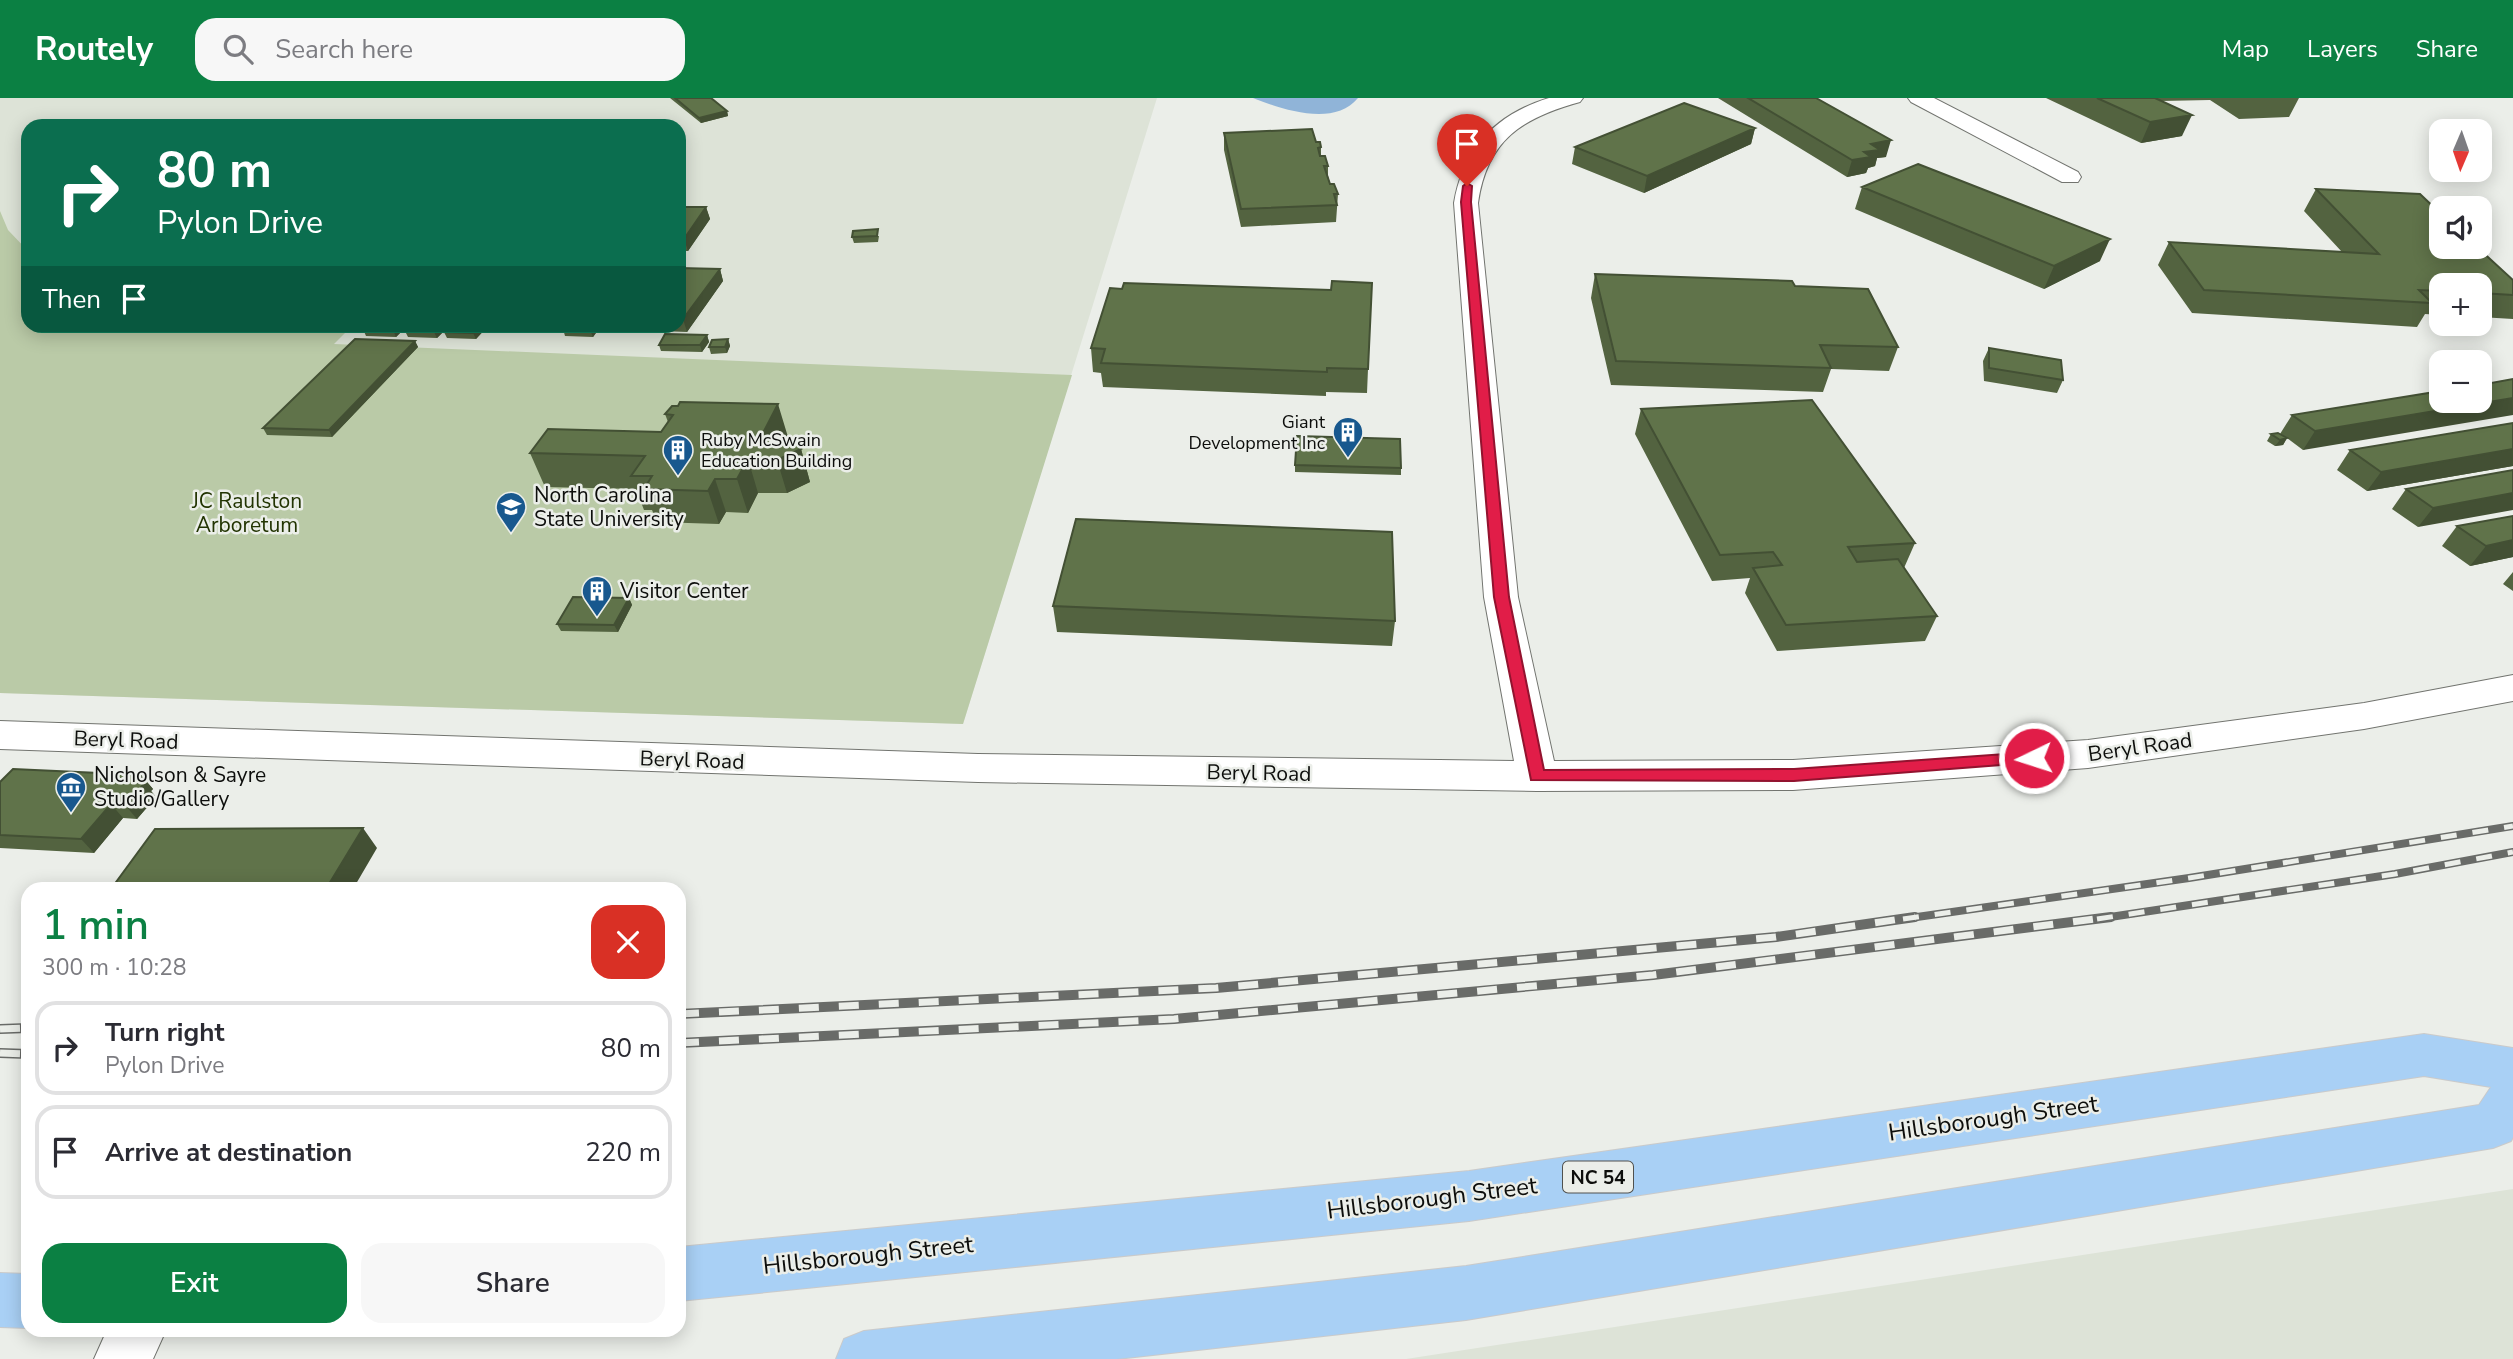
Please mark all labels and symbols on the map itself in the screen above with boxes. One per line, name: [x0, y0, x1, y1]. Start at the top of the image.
pin: [1437, 114, 1497, 186]
north arrow: [2429, 119, 2492, 182]
place label: Giant Development Inc: [1188, 410, 1326, 455]
building icon: Giant Development Inc: [1331, 415, 1365, 459]
place label: Ruby McSwain Education Building: [701, 428, 852, 473]
building icon: Ruby McSwain Education Building: [661, 433, 695, 477]
place label: North Carolina State University: [534, 481, 684, 533]
park label: JC Raulston Arboretum: [191, 487, 302, 539]
school or university icon: North Carolina State University: [494, 490, 528, 534]
building icon: Visitor Center: [580, 574, 614, 618]
place label: Visitor Center: [619, 577, 749, 605]
position arrow: [1997, 721, 2071, 795]
street label: Beryl Road: [73, 724, 179, 756]
street label: Beryl Road: [2086, 726, 2194, 768]
street label: Beryl Road: [639, 744, 745, 776]
street label: Beryl Road: [1206, 758, 1312, 788]
place label: Nicholson & Sayre Studio/Gallery: [94, 761, 266, 813]
museum icon: Nicholson & Sayre Studio/Gallery: [54, 770, 88, 814]
street label: Hillsborough Street: [1886, 1087, 2100, 1149]
road number: NC 54: [1563, 1162, 1633, 1192]
street label: Hillsborough Street: [1325, 1169, 1539, 1227]
street label: Hillsborough Street: [761, 1228, 975, 1282]

